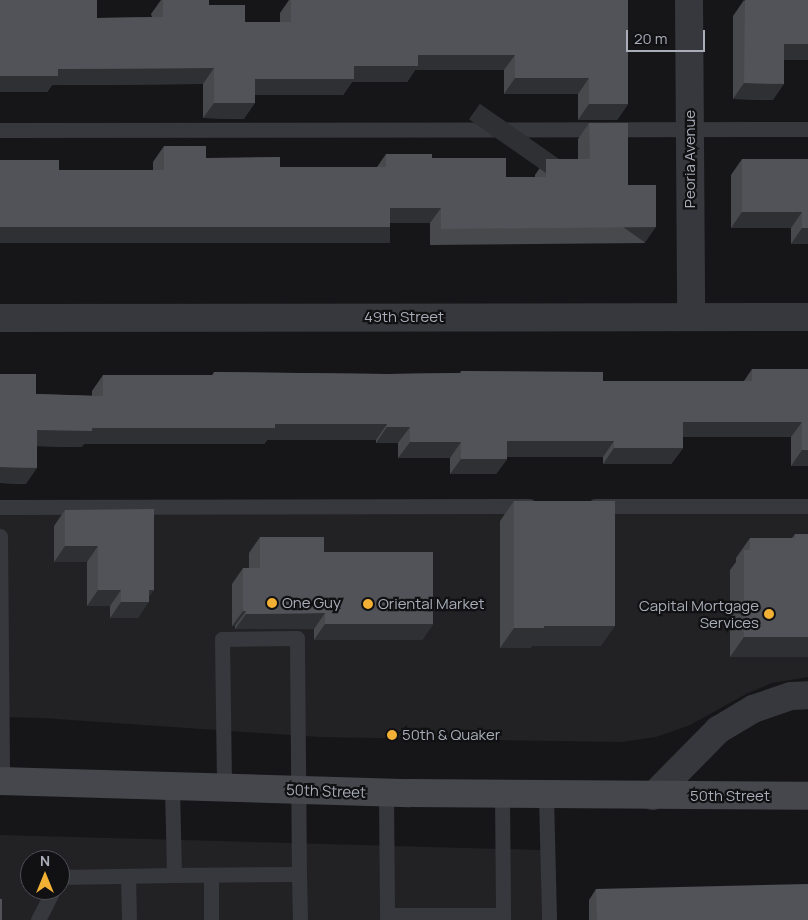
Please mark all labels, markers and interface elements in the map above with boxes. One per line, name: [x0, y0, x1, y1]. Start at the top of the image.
scale bar: [628, 20, 707, 52]
text: 20 m: [634, 28, 667, 49]
street label: Peoria Avenue: [681, 110, 699, 208]
street label: 49th Street: [364, 308, 444, 326]
place label: One Guy: [282, 594, 341, 612]
place label: Oriental Market: [378, 595, 484, 613]
place label: Capital Mortgage Services: [639, 596, 759, 631]
marker: One Guy: [266, 597, 278, 609]
marker: Oriental Market: [362, 598, 374, 610]
marker: Capital Mortgage Services: [763, 608, 775, 620]
place label: 50th & Quaker: [402, 726, 500, 744]
marker: 50th & Quaker: [386, 729, 398, 741]
street label: 50th Street: [286, 781, 366, 801]
street label: 50th Street: [690, 787, 770, 805]
north arrow: [20, 850, 70, 900]
text: N: [40, 851, 50, 870]

